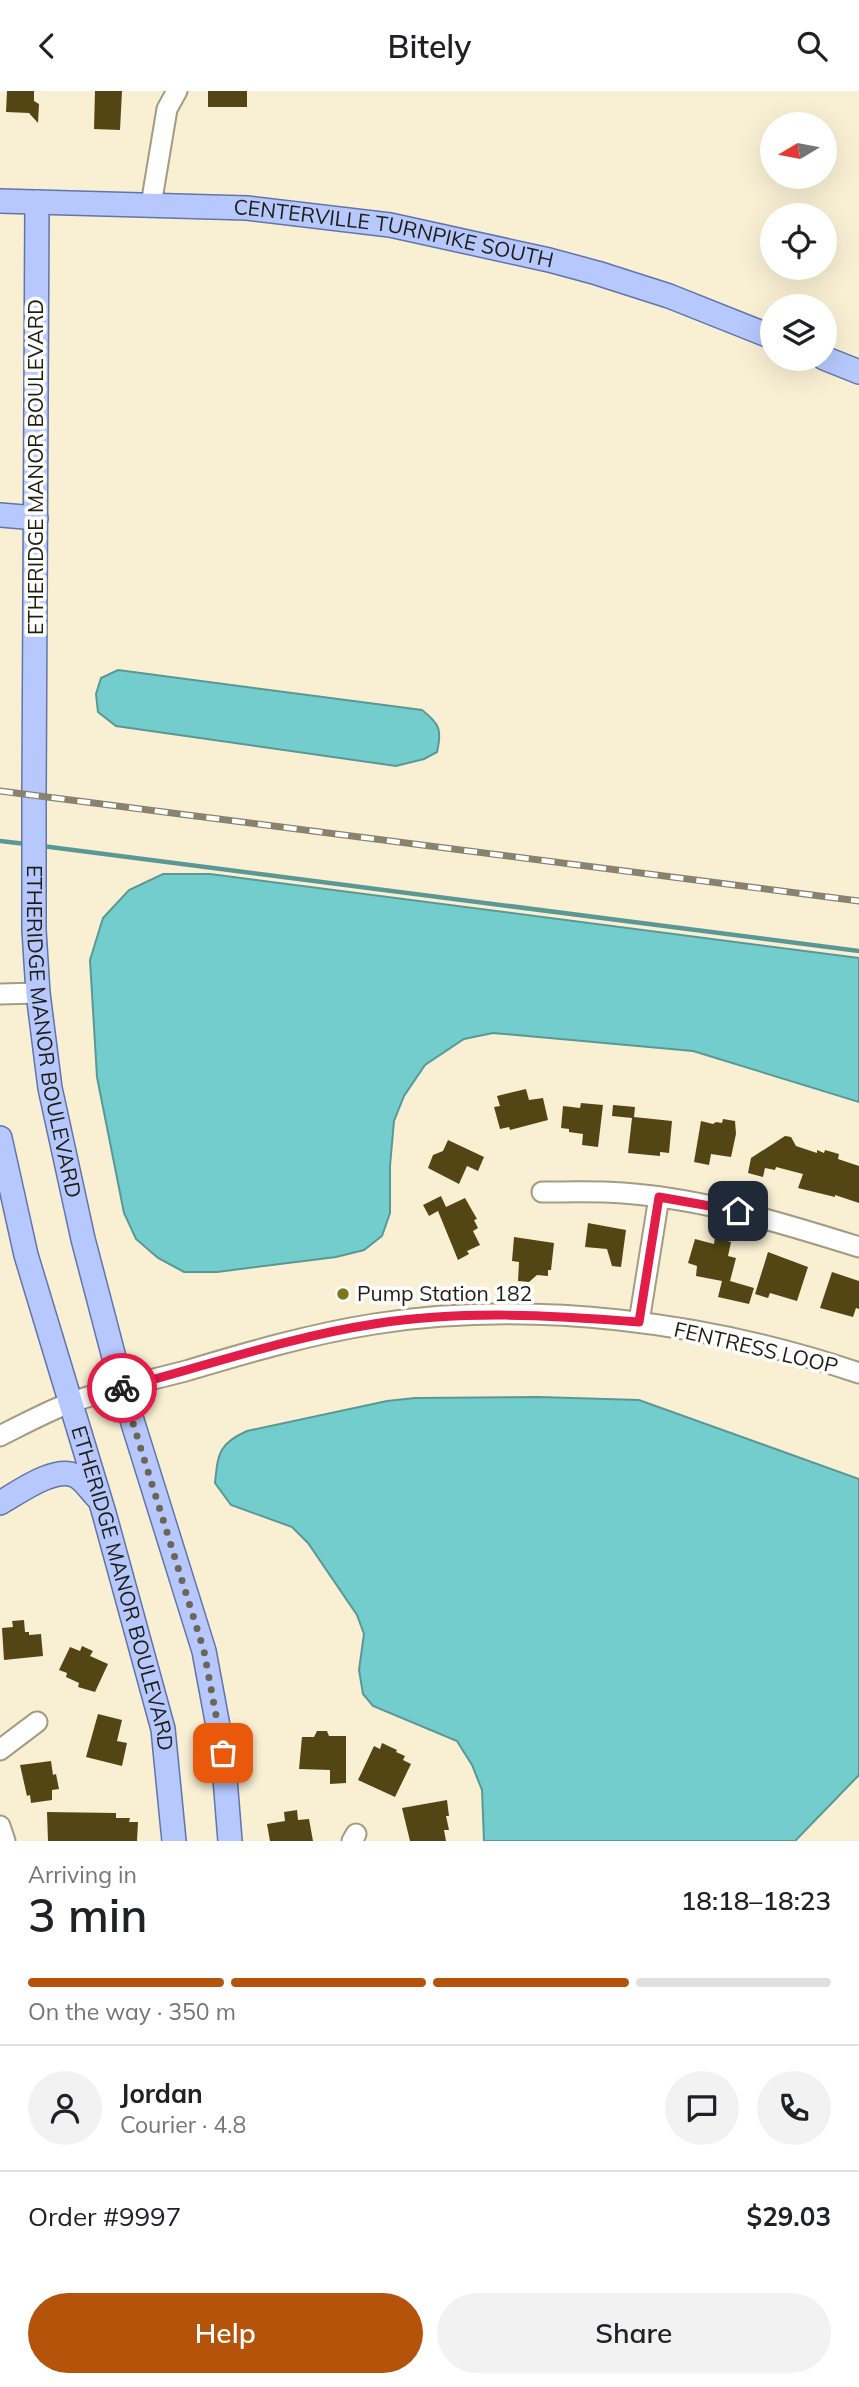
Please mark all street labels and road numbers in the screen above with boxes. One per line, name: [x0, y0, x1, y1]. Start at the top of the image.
street label: CENTERVILLE TURNPIKE SOUTH: [233, 194, 556, 273]
street label: ETHERIDGE MANOR BOULEVARD: [22, 299, 48, 635]
street label: ETHERIDGE MANOR BOULEVARD: [22, 865, 88, 1200]
street label: FENTRESS LOOP: [672, 1316, 841, 1379]
street label: ETHERIDGE MANOR BOULEVARD: [66, 1422, 179, 1752]

